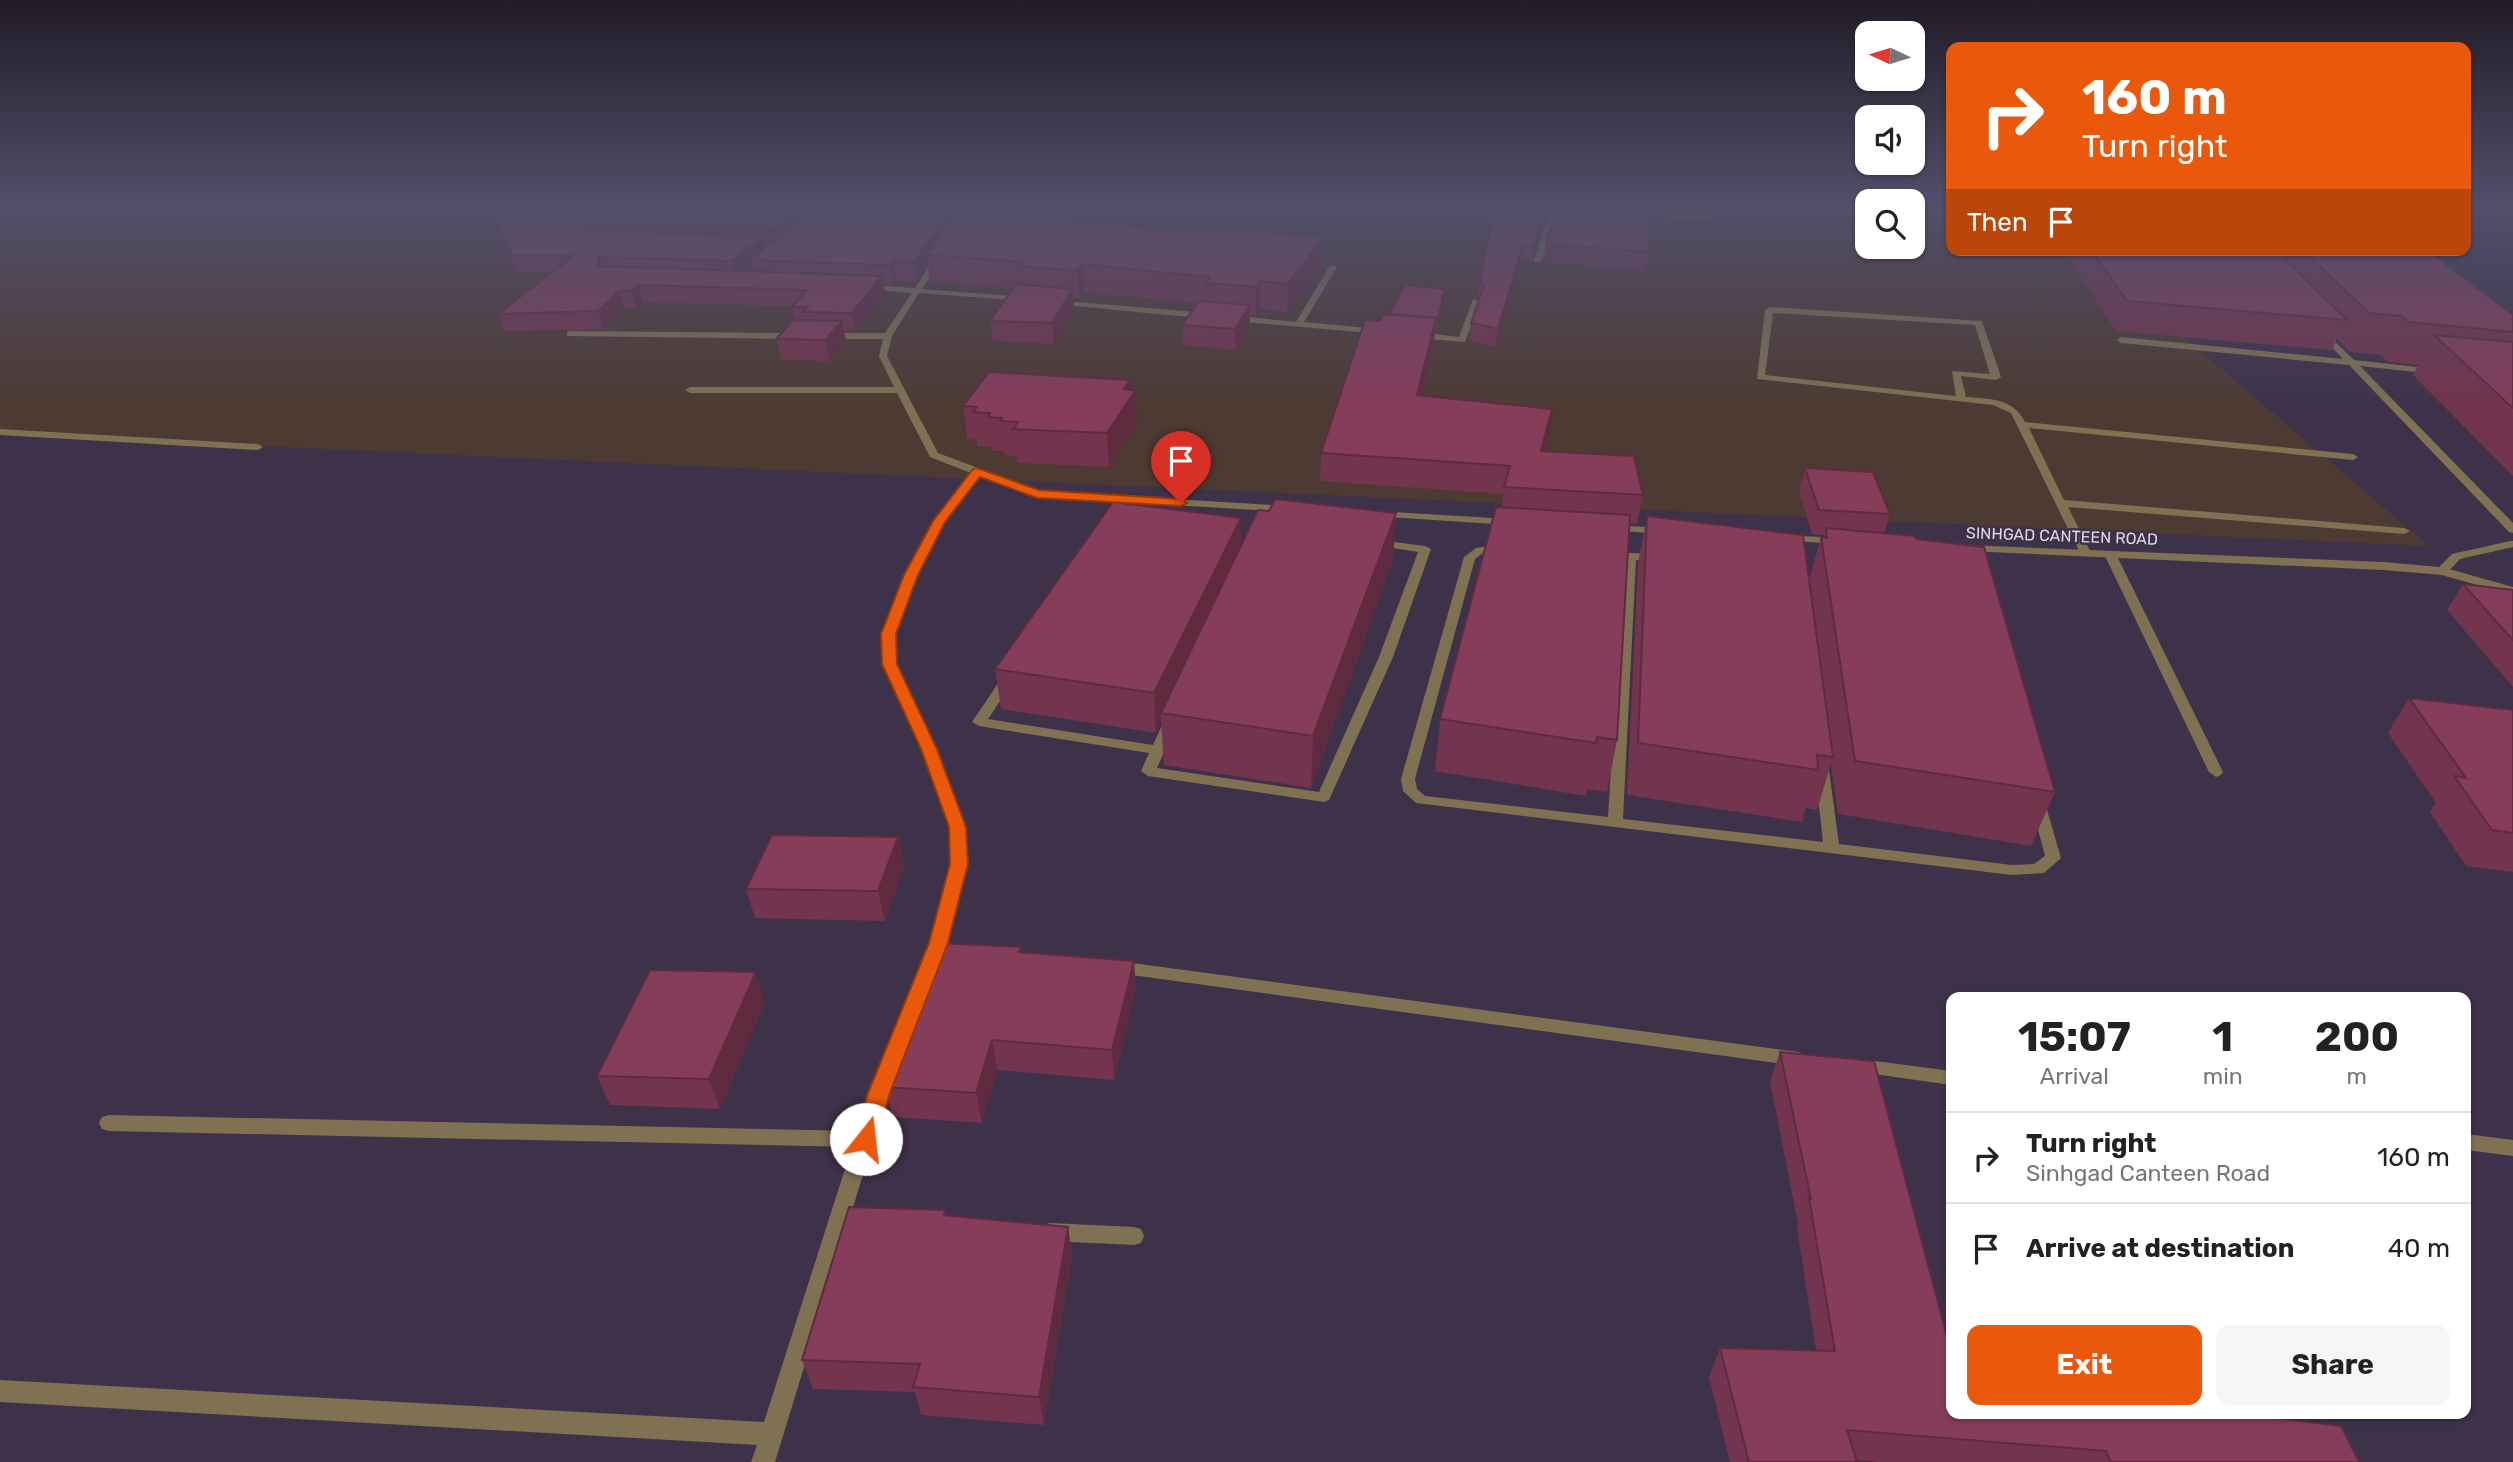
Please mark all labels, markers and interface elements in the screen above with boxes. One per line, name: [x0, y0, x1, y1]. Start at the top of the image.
north arrow: [1855, 21, 1925, 91]
map controls: [1855, 21, 1925, 259]
text: 160 m: [2082, 68, 2227, 126]
icon: right: [1967, 70, 2058, 161]
button: sound: [1855, 105, 1925, 175]
text: Turn right: [2082, 127, 2227, 165]
button: search: [1855, 189, 1925, 259]
icon: arrive: [2042, 203, 2080, 241]
text: Then: [1967, 207, 2028, 238]
pin: [1151, 431, 1211, 503]
icon: arrive: [1162, 442, 1200, 480]
street label: SINHGAD CANTEEN ROAD: [1966, 523, 2158, 549]
text: 15:07: [2018, 1012, 2131, 1062]
text: 1: [2212, 1012, 2233, 1062]
text: 200: [2315, 1012, 2399, 1062]
text: Arrival: [2040, 1062, 2109, 1090]
text: min: [2203, 1062, 2243, 1090]
text: m: [2347, 1062, 2367, 1090]
position arrow: [829, 1102, 903, 1176]
text: Turn right: [2026, 1128, 2156, 1159]
icon: right: [1967, 1139, 2005, 1177]
text: 160 m: [2377, 1142, 2450, 1173]
text: Sinhgad Canteen Road: [2026, 1159, 2270, 1187]
icon: arrive: [1967, 1230, 2005, 1268]
text: Arrive at destination: [2026, 1233, 2294, 1264]
text: 40 m: [2388, 1233, 2450, 1264]
button: Exit: [1967, 1325, 2202, 1405]
button: Share: [2216, 1325, 2450, 1405]

